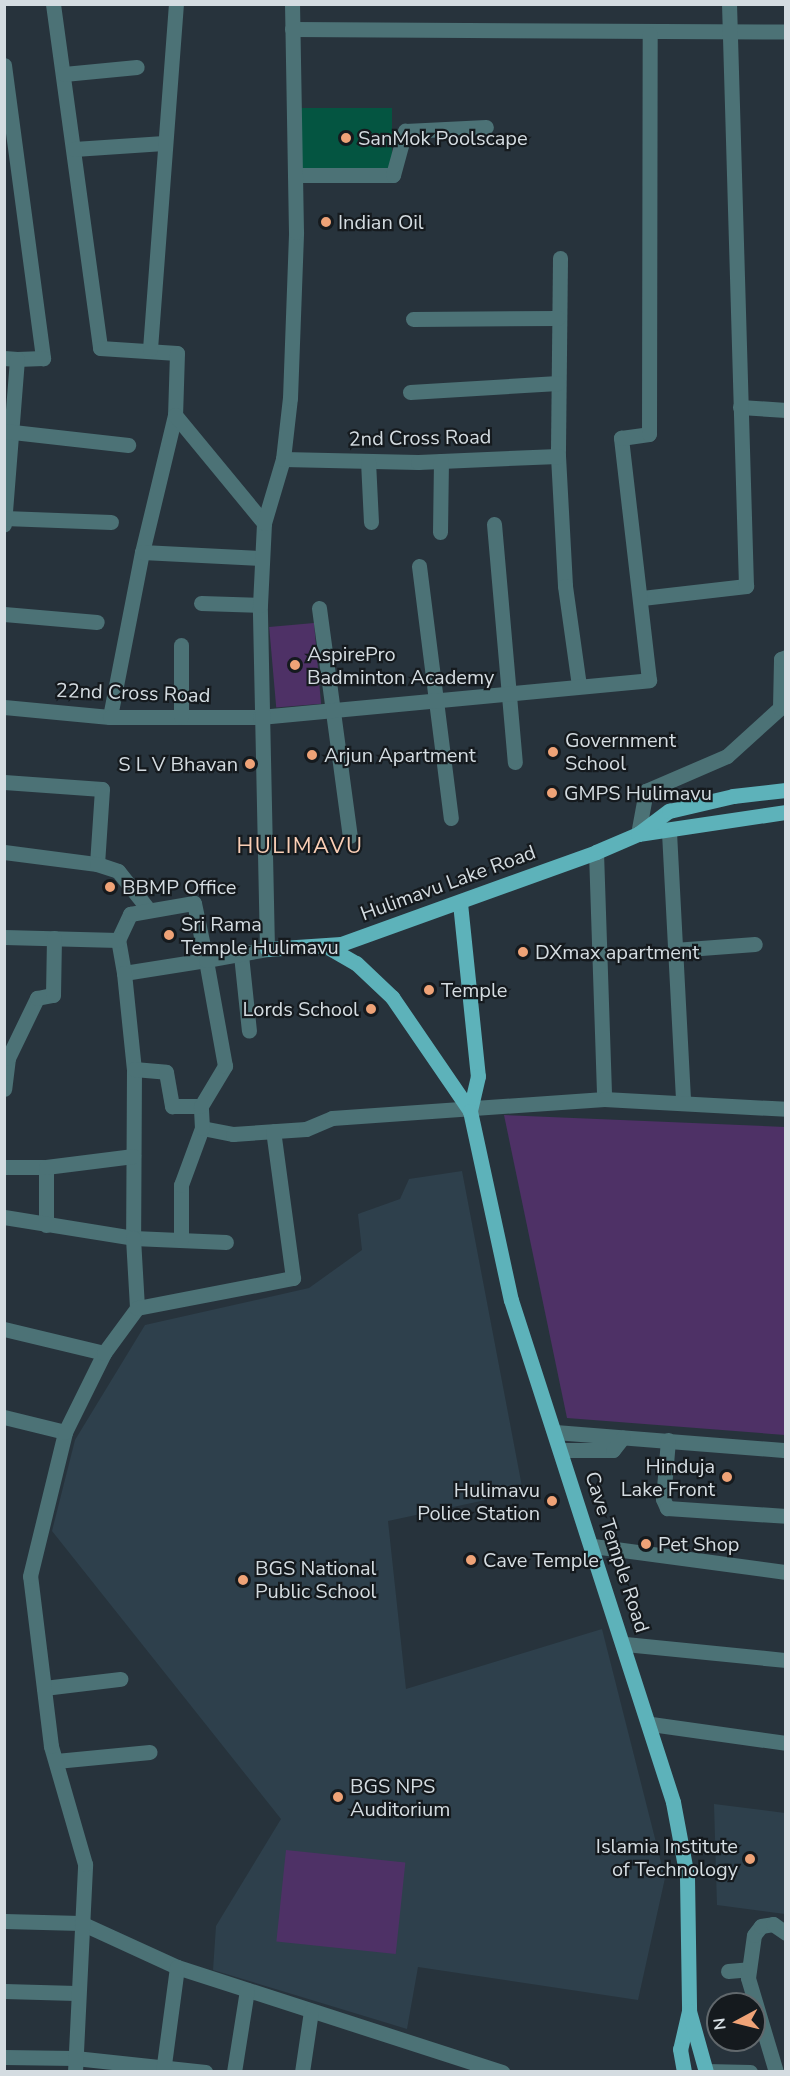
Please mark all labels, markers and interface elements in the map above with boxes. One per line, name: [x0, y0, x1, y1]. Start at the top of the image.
place label: SanMok Poolscape: [358, 126, 528, 150]
marker: SanMok Poolscape: [339, 131, 353, 145]
place label: Indian Oil: [338, 210, 424, 234]
marker: Indian Oil: [319, 215, 333, 229]
street label: 2nd Cross Road: [348, 425, 492, 451]
place label: AspirePro Badminton Academy: [307, 642, 494, 689]
marker: AspirePro Badminton Academy: [288, 658, 302, 672]
street label: 22nd Cross Road: [55, 678, 211, 708]
place label: Government School: [565, 728, 676, 775]
place label: Arjun Apartment: [324, 743, 476, 767]
marker: Government School: [546, 745, 560, 759]
marker: Arjun Apartment: [305, 748, 319, 762]
place label: S L V Bhavan: [118, 752, 238, 776]
marker: S L V Bhavan: [243, 757, 257, 771]
place label: GMPS Hulimavu: [564, 781, 712, 805]
marker: GMPS Hulimavu: [545, 786, 559, 800]
district label: HULIMAVU: [236, 834, 364, 860]
street label: Hulimavu Lake Road: [357, 840, 539, 926]
place label: BBMP Office: [122, 875, 236, 899]
marker: BBMP Office: [103, 880, 117, 894]
place label: Sri Rama Temple Hulimavu: [181, 912, 339, 959]
marker: Sri Rama Temple Hulimavu: [162, 928, 176, 942]
place label: DXmax apartment: [535, 940, 699, 964]
marker: DXmax apartment: [516, 945, 530, 959]
place label: Temple: [441, 978, 507, 1002]
marker: Temple: [422, 983, 436, 997]
place label: Lords School: [243, 997, 359, 1021]
marker: Lords School: [364, 1002, 378, 1016]
place label: Hinduja Lake Front: [621, 1454, 715, 1501]
street label: Cave Temple Road: [580, 1469, 654, 1635]
marker: Hinduja Lake Front: [720, 1470, 734, 1484]
place label: Hulimavu Police Station: [417, 1478, 540, 1525]
marker: Hulimavu Police Station: [545, 1494, 559, 1508]
place label: Pet Shop: [658, 1532, 739, 1556]
marker: Pet Shop: [639, 1537, 653, 1551]
place label: Cave Temple: [483, 1548, 599, 1572]
marker: Cave Temple: [464, 1553, 478, 1567]
place label: BGS National Public School: [255, 1556, 377, 1603]
marker: BGS National Public School: [236, 1573, 250, 1587]
place label: BGS NPS Auditorium: [350, 1774, 450, 1821]
marker: BGS NPS Auditorium: [331, 1790, 345, 1804]
place label: Islamia Institute of Technology: [596, 1835, 738, 1882]
marker: Islamia Institute of Technology: [743, 1852, 757, 1866]
north arrow: [706, 1992, 766, 2052]
text: N: [708, 2017, 732, 2031]

